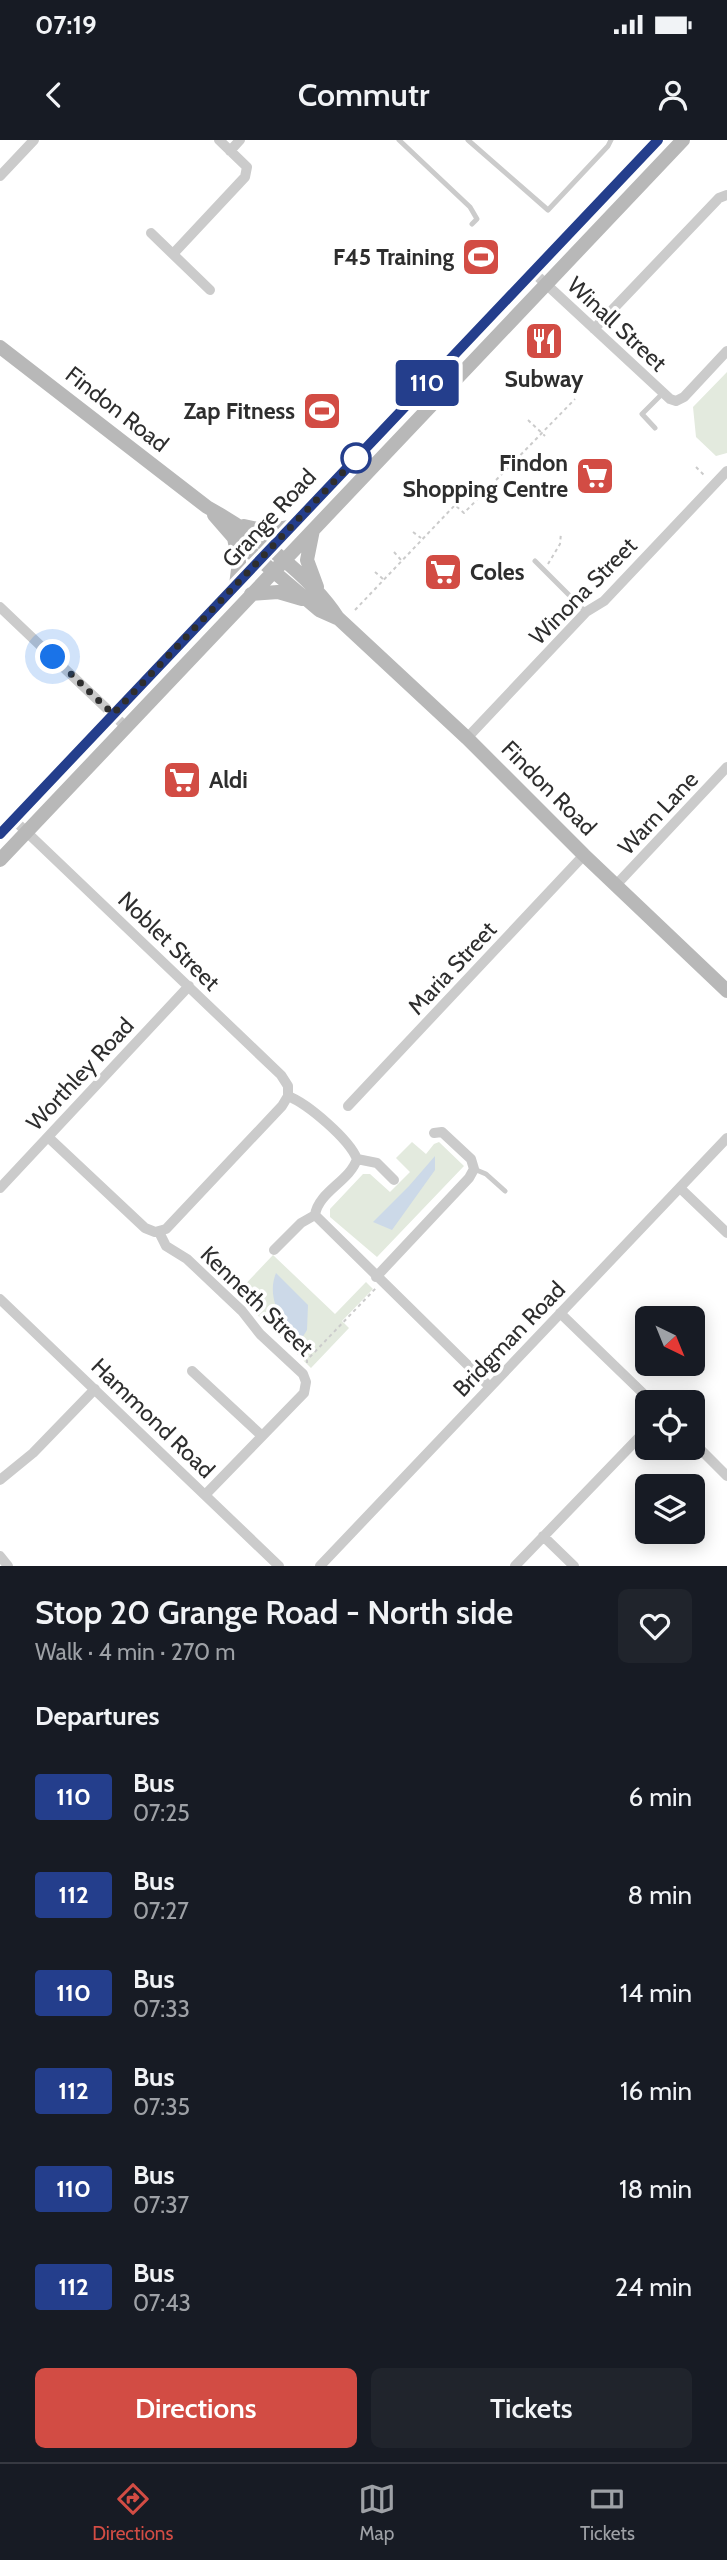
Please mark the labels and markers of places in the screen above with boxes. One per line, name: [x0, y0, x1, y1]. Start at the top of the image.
sports icon: F45 Training: [460, 236, 502, 278]
place label: F45 Training: [333, 243, 454, 271]
restaurant icon: Subway: [523, 320, 565, 362]
place label: Subway: [505, 365, 584, 393]
sports icon: Zap Fitness: [301, 390, 343, 432]
place label: Zap Fitness: [183, 397, 295, 425]
unlabelled marker: [341, 443, 371, 473]
place label: Findon Shopping Centre: [402, 449, 568, 503]
supermarket icon: Findon Shopping Centre: [574, 455, 616, 497]
supermarket icon: Coles: [422, 551, 464, 593]
place label: Coles: [470, 558, 525, 586]
supermarket icon: Aldi: [161, 759, 203, 801]
place label: Aldi: [209, 766, 248, 794]

